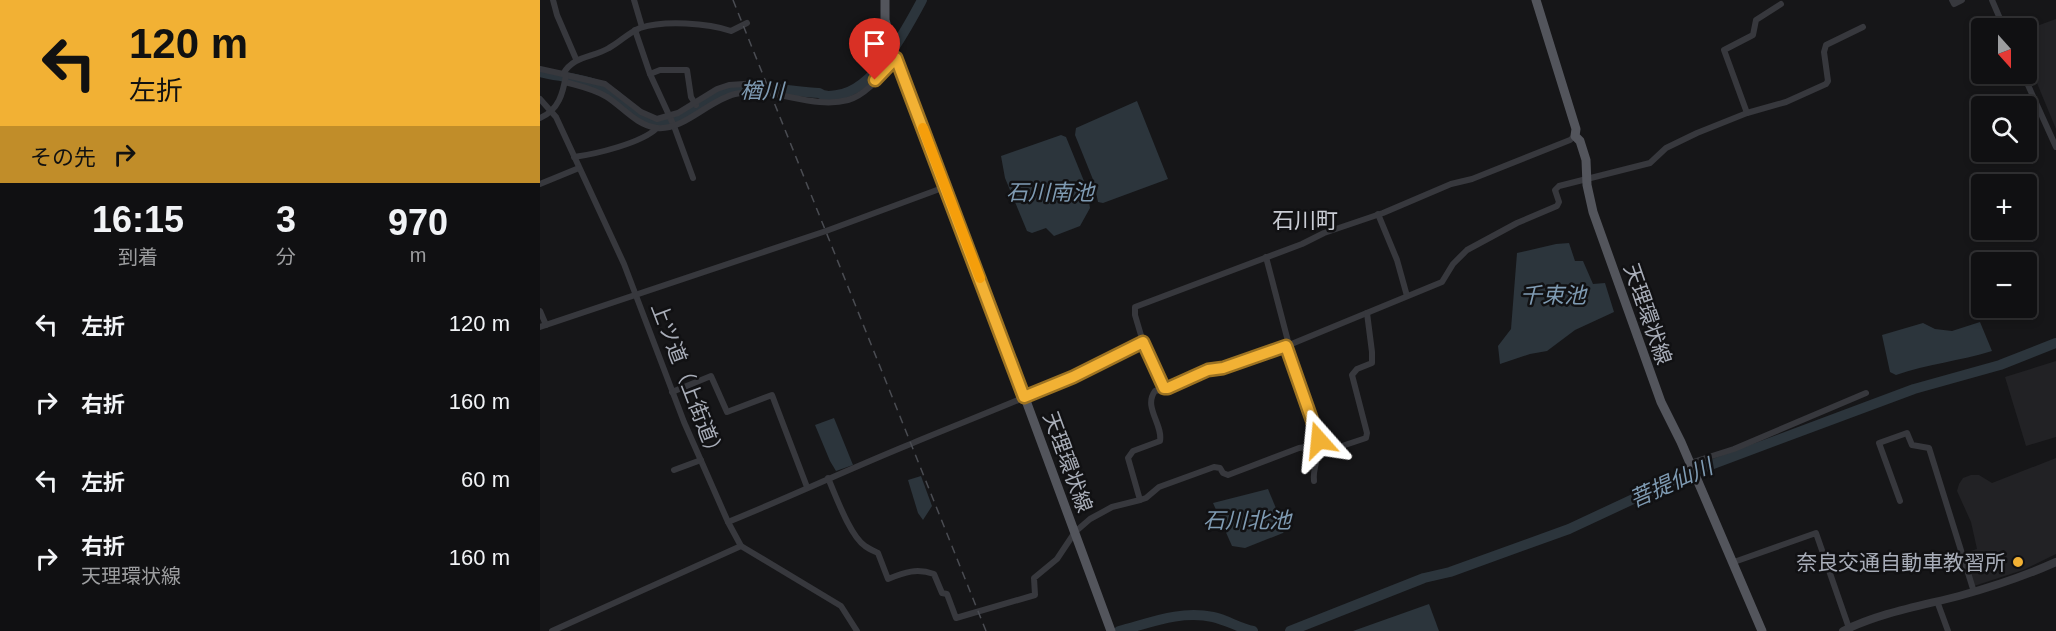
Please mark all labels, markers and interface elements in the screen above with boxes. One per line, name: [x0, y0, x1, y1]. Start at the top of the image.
pin: [849, 18, 900, 80]
north arrow: [1971, 18, 2037, 84]
map controls: [1971, 18, 2037, 318]
text: 120 m: [129, 20, 248, 67]
icon: left: [30, 24, 108, 102]
icon: arrive: [858, 27, 891, 60]
text: 左折: [129, 76, 183, 106]
water label: 楢川: [740, 78, 786, 104]
button: search: [1971, 96, 2037, 162]
icon: right: [108, 138, 141, 171]
text: その先: [30, 145, 96, 170]
button: +: [1971, 174, 2037, 240]
water label: 石川南池: [1006, 180, 1096, 205]
text: 16:15: [92, 199, 184, 240]
text: 3: [276, 199, 296, 240]
text: 970: [388, 202, 448, 243]
district label: 石川町: [1272, 208, 1338, 233]
text: m: [410, 244, 426, 266]
text: 到着: [118, 246, 158, 268]
text: 分: [276, 246, 296, 268]
button: −: [1971, 252, 2037, 318]
street label: 天理環状線: [1620, 261, 1676, 367]
water label: 千束池: [1520, 283, 1588, 308]
street label: 上ツ道（上街道）: [647, 299, 729, 465]
icon: left: [30, 308, 63, 341]
text: 120 m: [449, 311, 510, 336]
text: 左折: [81, 314, 125, 339]
icon: right: [30, 386, 63, 419]
text: 160 m: [449, 389, 510, 414]
text: 右折: [81, 392, 125, 417]
position arrow: [1287, 408, 1351, 472]
street label: 天理環状線: [1039, 409, 1097, 515]
water label: 菩提仙川: [1626, 453, 1718, 512]
icon: left: [30, 464, 63, 497]
text: 60 m: [461, 467, 510, 492]
text: 左折: [81, 470, 125, 495]
water label: 石川北池: [1203, 508, 1293, 533]
text: 右折: [81, 534, 125, 559]
icon: right: [30, 542, 63, 575]
text: 160 m: [449, 545, 510, 570]
place label: 奈良交通自動車教習所: [1796, 551, 2006, 574]
marker: 奈良交通自動車教習所: [2011, 555, 2025, 569]
text: 天理環状線: [81, 565, 181, 587]

